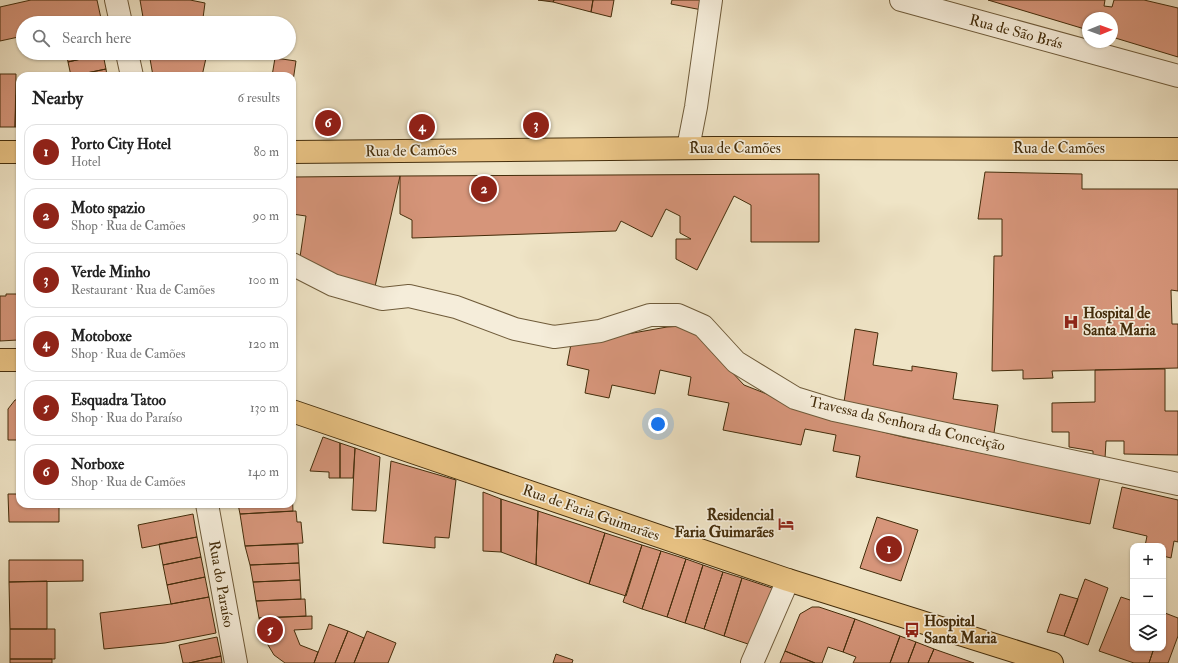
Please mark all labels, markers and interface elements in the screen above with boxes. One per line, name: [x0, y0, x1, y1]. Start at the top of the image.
street label: Rua de São Brás: [967, 10, 1065, 54]
north arrow: [1082, 12, 1118, 48]
search box: [16, 16, 296, 60]
icon: search: [30, 27, 52, 49]
text: Search here: [62, 29, 131, 48]
text: Nearby: [32, 88, 83, 109]
text: 6 results: [237, 90, 280, 106]
pin: 6: [315, 108, 341, 138]
pin: 3: [523, 110, 549, 140]
pin: 4: [409, 112, 435, 142]
text: Porto City Hotel: [71, 135, 171, 154]
street label: Rua de Camões: [689, 139, 781, 158]
street label: Rua de Camões: [1013, 139, 1105, 158]
street label: Rua de Camões: [365, 141, 457, 161]
text: 1: [44, 144, 48, 160]
text: 80 m: [253, 144, 279, 160]
text: Hotel: [71, 154, 101, 170]
pin: 2: [471, 174, 497, 204]
text: Moto spazio: [71, 199, 145, 218]
text: 2: [43, 208, 49, 224]
text: 90 m: [253, 208, 279, 224]
text: Shop · Rua de Camões: [71, 218, 185, 234]
text: Verde Minho: [71, 263, 150, 282]
text: 3: [44, 272, 49, 288]
text: 100 m: [248, 272, 279, 288]
text: Restaurant · Rua de Camões: [71, 282, 215, 298]
place label: Hospital de Santa Maria: [1083, 304, 1157, 340]
hospital icon: Hospital de Santa Maria: [1062, 313, 1080, 331]
text: Motoboxe: [71, 327, 132, 346]
text: 4: [42, 336, 50, 352]
text: 120 m: [248, 336, 279, 352]
text: Shop · Rua de Camões: [71, 346, 185, 362]
text: Esquadra Tatoo: [71, 391, 166, 410]
street label: Travessa da Senhora da Conceição: [807, 392, 1007, 456]
text: 5: [43, 400, 49, 416]
text: 130 m: [250, 400, 279, 416]
text: Shop · Rua do Paraíso: [71, 410, 182, 426]
your location: [648, 414, 668, 434]
text: Norboxe: [71, 455, 124, 474]
text: 6: [43, 464, 49, 480]
text: 140 m: [248, 464, 279, 480]
text: Shop · Rua de Camões: [71, 474, 185, 490]
street label: Rua de Faria Guimarães: [520, 481, 662, 545]
place label: Residencial Faria Guimarães: [675, 506, 774, 542]
hotel icon: Residencial Faria Guimarães: [777, 515, 795, 533]
pin: 1: [876, 534, 902, 564]
street label: Rua do Paraíso: [204, 539, 238, 629]
map controls: [1130, 543, 1166, 651]
button: +: [1130, 543, 1166, 579]
button: −: [1130, 579, 1166, 615]
place label: Hospital Santa Maria: [924, 612, 998, 648]
pin: 5: [257, 615, 283, 645]
button: layers: [1130, 615, 1166, 651]
bus stop icon: Hospital Santa Maria: [903, 621, 921, 639]

